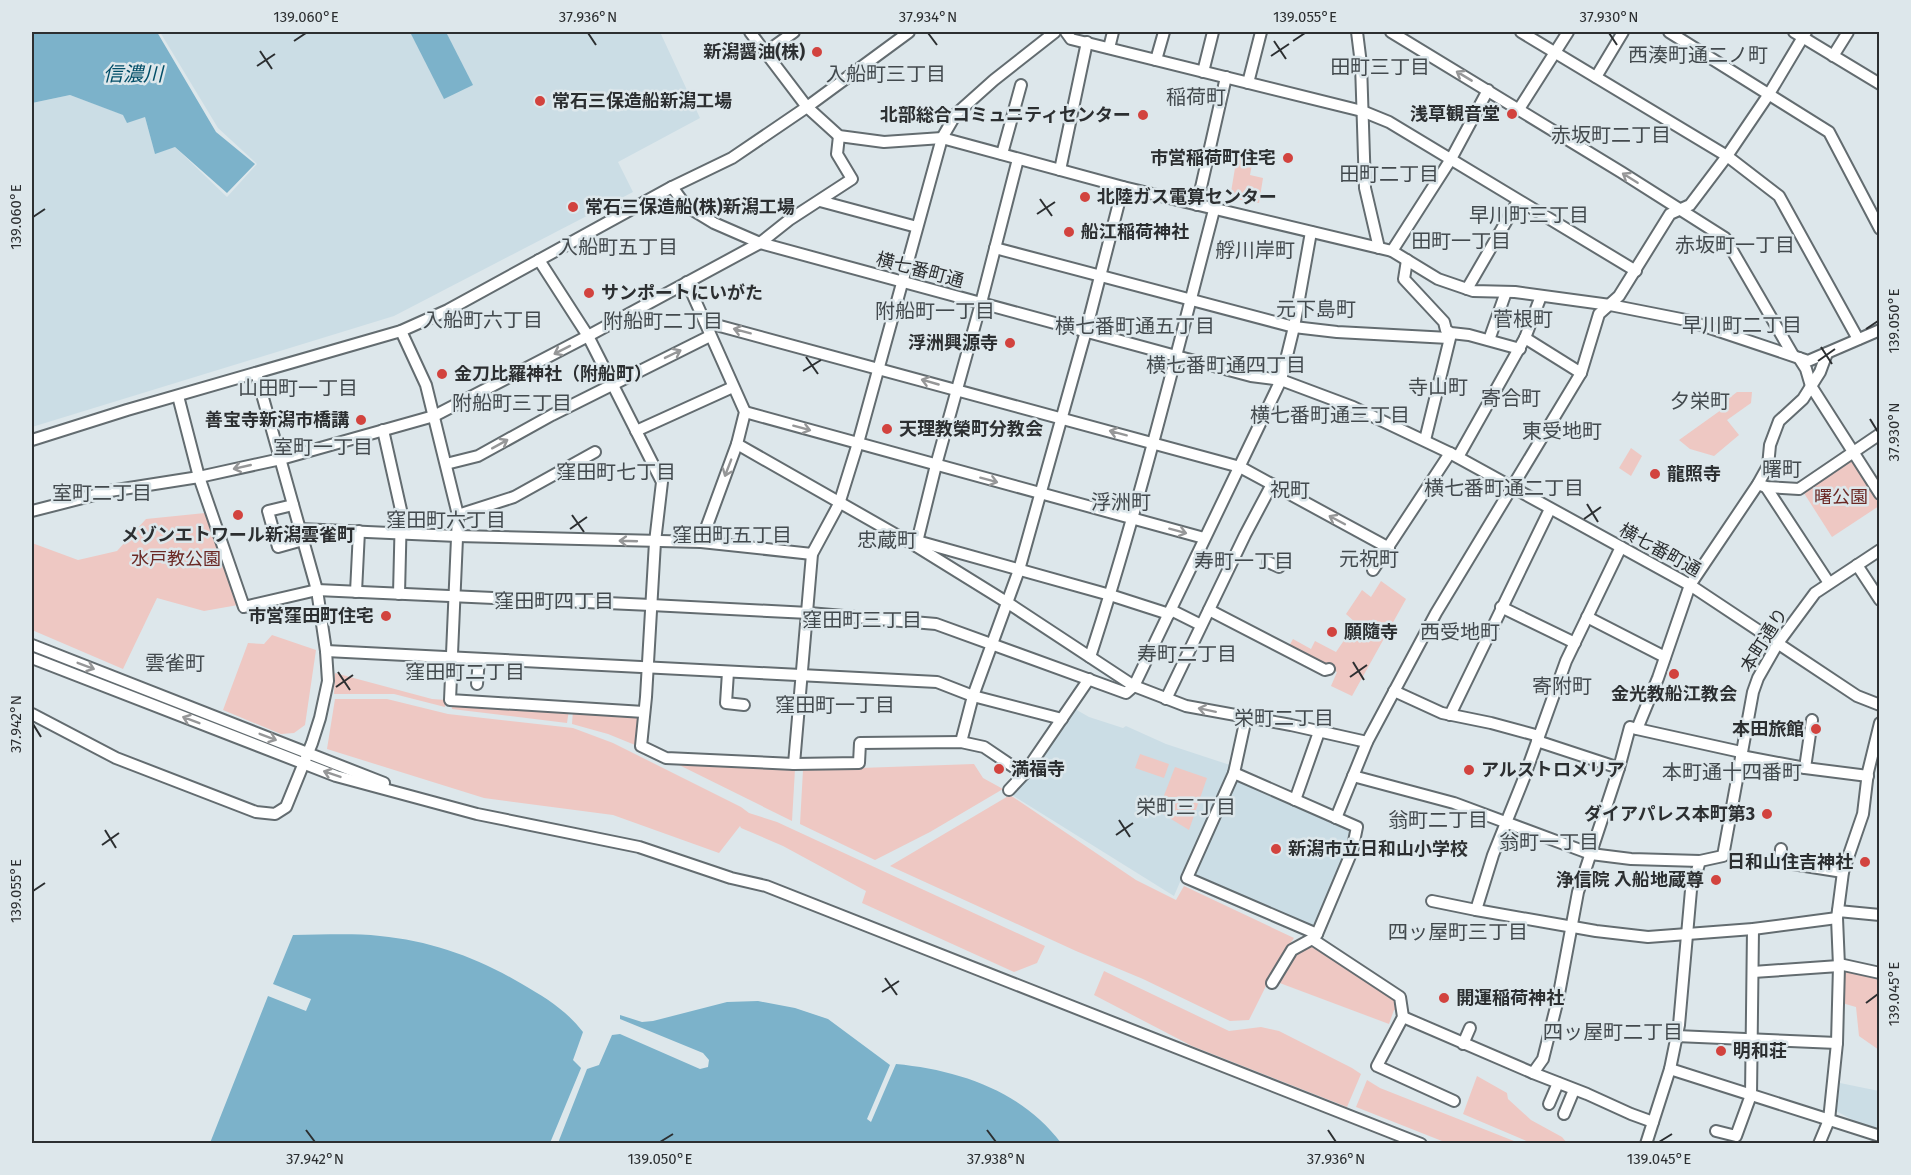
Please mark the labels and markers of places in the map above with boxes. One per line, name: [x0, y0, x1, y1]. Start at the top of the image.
place label: 新潟醤油(株): [703, 41, 805, 63]
marker: 新潟醤油(株): [810, 45, 824, 59]
place label: 常石三保造船新潟工場: [552, 90, 732, 112]
marker: 常石三保造船新潟工場: [533, 94, 547, 108]
place label: 浅草観音堂: [1410, 103, 1500, 125]
place label: 北部総合コミュニティセンター: [880, 104, 1131, 126]
marker: 浅草観音堂: [1505, 107, 1519, 121]
marker: 北部総合コミュニティセンター: [1136, 108, 1150, 122]
place label: 市営稲荷町住宅: [1150, 147, 1276, 169]
marker: 市営稲荷町住宅: [1281, 151, 1295, 165]
place label: 北陸ガス電算センター: [1097, 186, 1277, 208]
marker: 北陸ガス電算センター: [1078, 190, 1092, 204]
place label: 常石三保造船(株)新潟工場: [585, 196, 795, 218]
marker: 常石三保造船(株)新潟工場: [566, 200, 580, 214]
place label: 船江稲荷神社: [1081, 221, 1189, 243]
marker: 船江稲荷神社: [1062, 225, 1076, 239]
place label: サンポートにいがた: [601, 282, 763, 304]
marker: サンポートにいがた: [582, 286, 596, 300]
place label: 浮洲興源寺: [908, 332, 998, 354]
marker: 浮洲興源寺: [1003, 336, 1017, 350]
place label: 金刀比羅神社（附船町）: [454, 363, 652, 385]
marker: 金刀比羅神社（附船町）: [435, 367, 449, 381]
place label: 善宝寺新潟市橋講: [205, 409, 349, 431]
marker: 善宝寺新潟市橋講: [354, 413, 368, 427]
place label: 天理教榮町分教会: [899, 418, 1043, 440]
marker: 天理教榮町分教会: [880, 422, 894, 436]
place label: 龍照寺: [1667, 463, 1721, 485]
marker: 龍照寺: [1648, 467, 1662, 481]
marker: メゾンエトワール新潟雲雀町: [231, 508, 245, 522]
place label: メゾンエトワール新潟雲雀町: [121, 524, 355, 546]
place label: 市営窪田町住宅: [248, 605, 374, 627]
marker: 市営窪田町住宅: [379, 609, 393, 623]
place label: 願隨寺: [1344, 621, 1398, 643]
marker: 願隨寺: [1325, 625, 1339, 639]
marker: 金光教船江教会: [1667, 667, 1681, 681]
place label: 金光教船江教会: [1611, 683, 1737, 705]
place label: 本田旅館: [1732, 718, 1804, 740]
marker: 本田旅館: [1809, 722, 1823, 736]
place label: 満福寺: [1011, 758, 1065, 780]
place label: アルストロメリア: [1481, 759, 1625, 781]
marker: 満福寺: [992, 762, 1006, 776]
marker: アルストロメリア: [1462, 763, 1476, 777]
place label: ダイアパレス本町第3: [1584, 803, 1755, 825]
marker: ダイアパレス本町第3: [1760, 807, 1774, 821]
place label: 新潟市立日和山小学校: [1288, 838, 1468, 860]
marker: 新潟市立日和山小学校: [1269, 842, 1283, 856]
place label: 日和山住吉神社: [1727, 851, 1853, 873]
marker: 日和山住吉神社: [1858, 855, 1872, 869]
place label: 浄信院 入船地蔵尊: [1556, 869, 1704, 891]
marker: 浄信院 入船地蔵尊: [1709, 873, 1723, 887]
place label: 開運稲荷神社: [1456, 987, 1564, 1009]
marker: 開運稲荷神社: [1437, 991, 1451, 1005]
place label: 明和荘: [1733, 1040, 1787, 1062]
marker: 明和荘: [1714, 1044, 1728, 1058]

